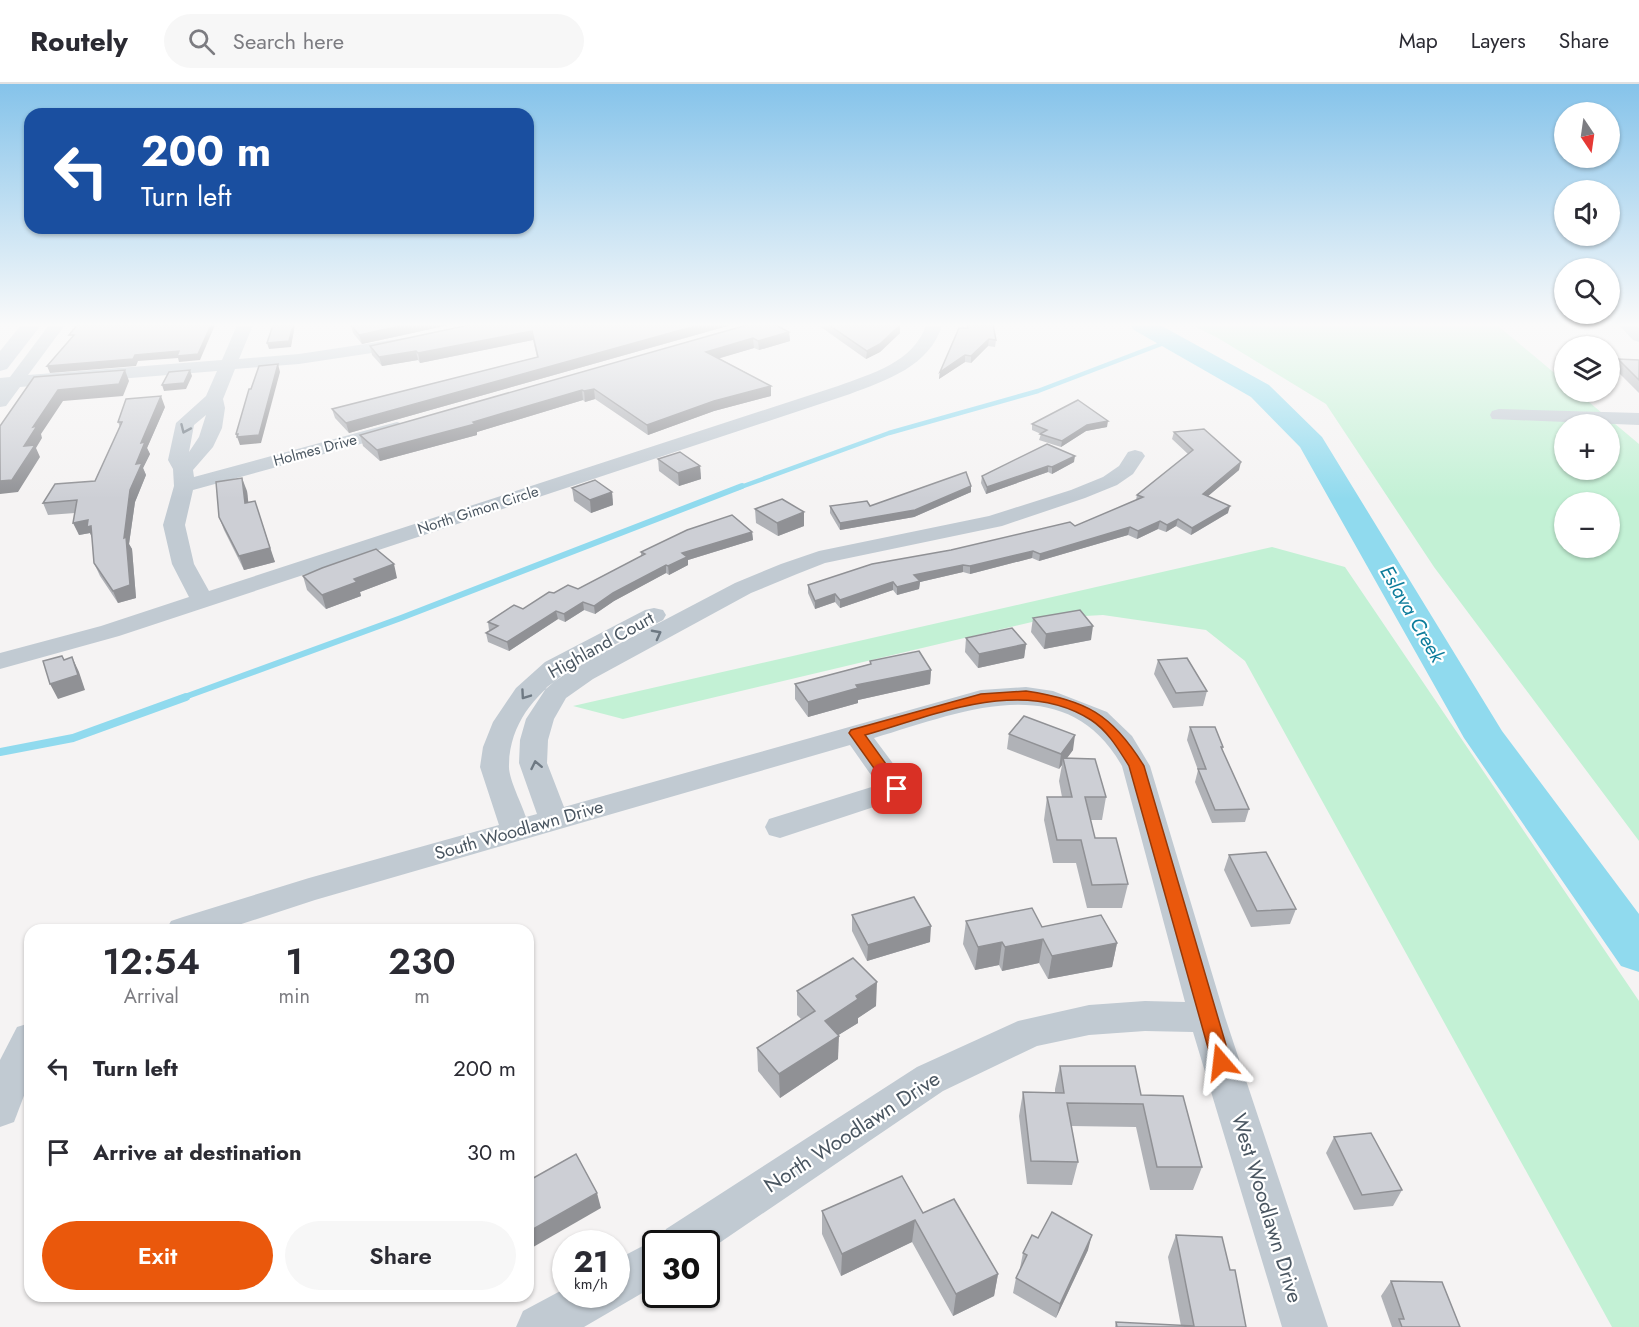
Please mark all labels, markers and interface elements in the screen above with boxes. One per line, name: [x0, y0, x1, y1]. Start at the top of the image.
search box: [164, 14, 584, 68]
text: Routely: [30, 21, 128, 62]
icon: search: [185, 25, 218, 58]
text: Search here: [233, 25, 344, 57]
text: Map: [1399, 26, 1438, 56]
text: Layers: [1471, 26, 1526, 56]
text: Share: [1559, 26, 1609, 56]
north arrow: [1554, 102, 1620, 168]
map controls: [1554, 102, 1620, 558]
text: 200 m: [141, 121, 271, 182]
icon: left: [42, 132, 120, 210]
text: Turn left: [141, 177, 231, 216]
button: sound: [1554, 180, 1620, 246]
button: search: [1554, 258, 1620, 324]
button: layers: [1554, 336, 1620, 402]
button: +: [1554, 414, 1620, 480]
one-way arrow: [180, 422, 192, 433]
street label: Holmes Drive: [271, 428, 359, 472]
street label: North Gimon Circle: [415, 480, 542, 540]
button: −: [1554, 492, 1620, 558]
water label: Eslava Creek: [1373, 560, 1452, 669]
street label: Highland Court: [543, 605, 659, 685]
one-way arrow: [651, 630, 662, 641]
one-way arrow: [521, 689, 532, 700]
one-way arrow: [530, 760, 543, 770]
pin: [871, 763, 922, 814]
icon: arrive: [880, 772, 913, 805]
street label: South Woodlawn Drive: [432, 793, 606, 867]
text: 12:54: [102, 935, 200, 987]
text: 1: [285, 935, 303, 987]
text: 230: [388, 935, 456, 987]
text: Arrival: [124, 982, 179, 1011]
text: min: [279, 982, 310, 1011]
text: m: [414, 982, 430, 1011]
position arrow: [1189, 1030, 1253, 1094]
icon: left: [42, 1052, 75, 1085]
text: Turn left: [93, 1052, 178, 1084]
text: 200 m: [453, 1052, 516, 1084]
street label: North Woodlawn Drive: [758, 1064, 946, 1200]
street label: West Woodlawn Drive: [1224, 1109, 1310, 1307]
icon: arrive: [42, 1136, 75, 1169]
text: Arrive at destination: [93, 1136, 302, 1168]
text: 30 m: [467, 1136, 516, 1168]
button: Exit: [42, 1221, 273, 1290]
button: Share: [285, 1221, 516, 1290]
speed limit sign: 30: [642, 1230, 720, 1308]
text: 21: [574, 1240, 608, 1283]
text: km/h: [574, 1273, 608, 1295]

